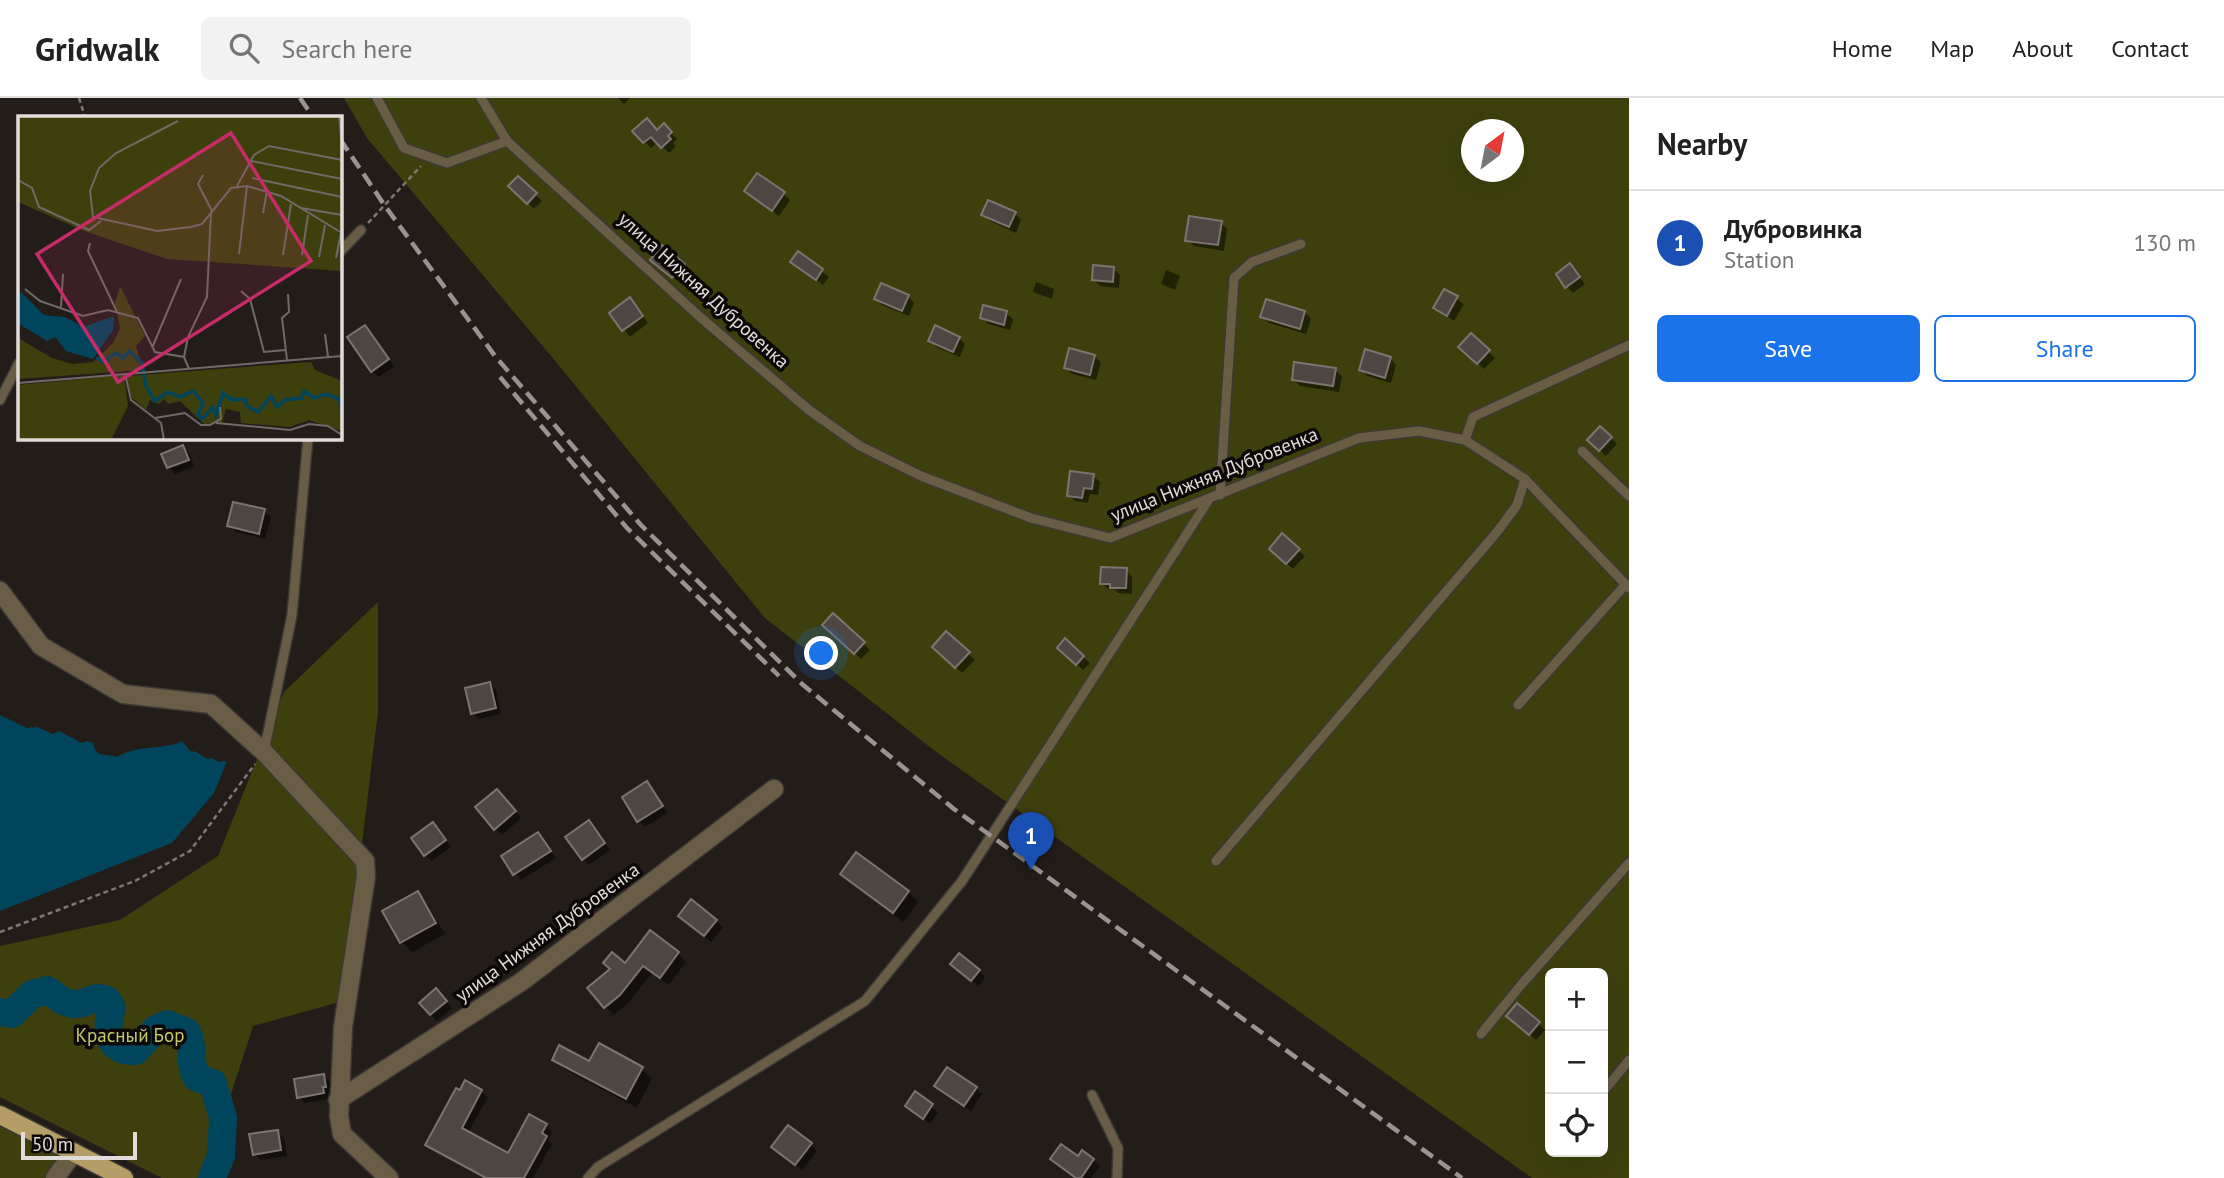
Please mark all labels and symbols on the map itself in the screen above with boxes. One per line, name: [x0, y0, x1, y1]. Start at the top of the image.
inset map: [18, 116, 341, 439]
north arrow: [1461, 119, 1524, 182]
street label: улица Нижняя Дубровенка: [614, 207, 794, 373]
street label: улица Нижняя Дубровенка: [1107, 421, 1321, 527]
your location: [804, 636, 838, 670]
pin: 1: [1008, 812, 1054, 870]
street label: улица Нижняя Дубровенка: [450, 857, 644, 1007]
park label: Красный Бор: [75, 1023, 185, 1047]
scale bar: [21, 1129, 136, 1161]

